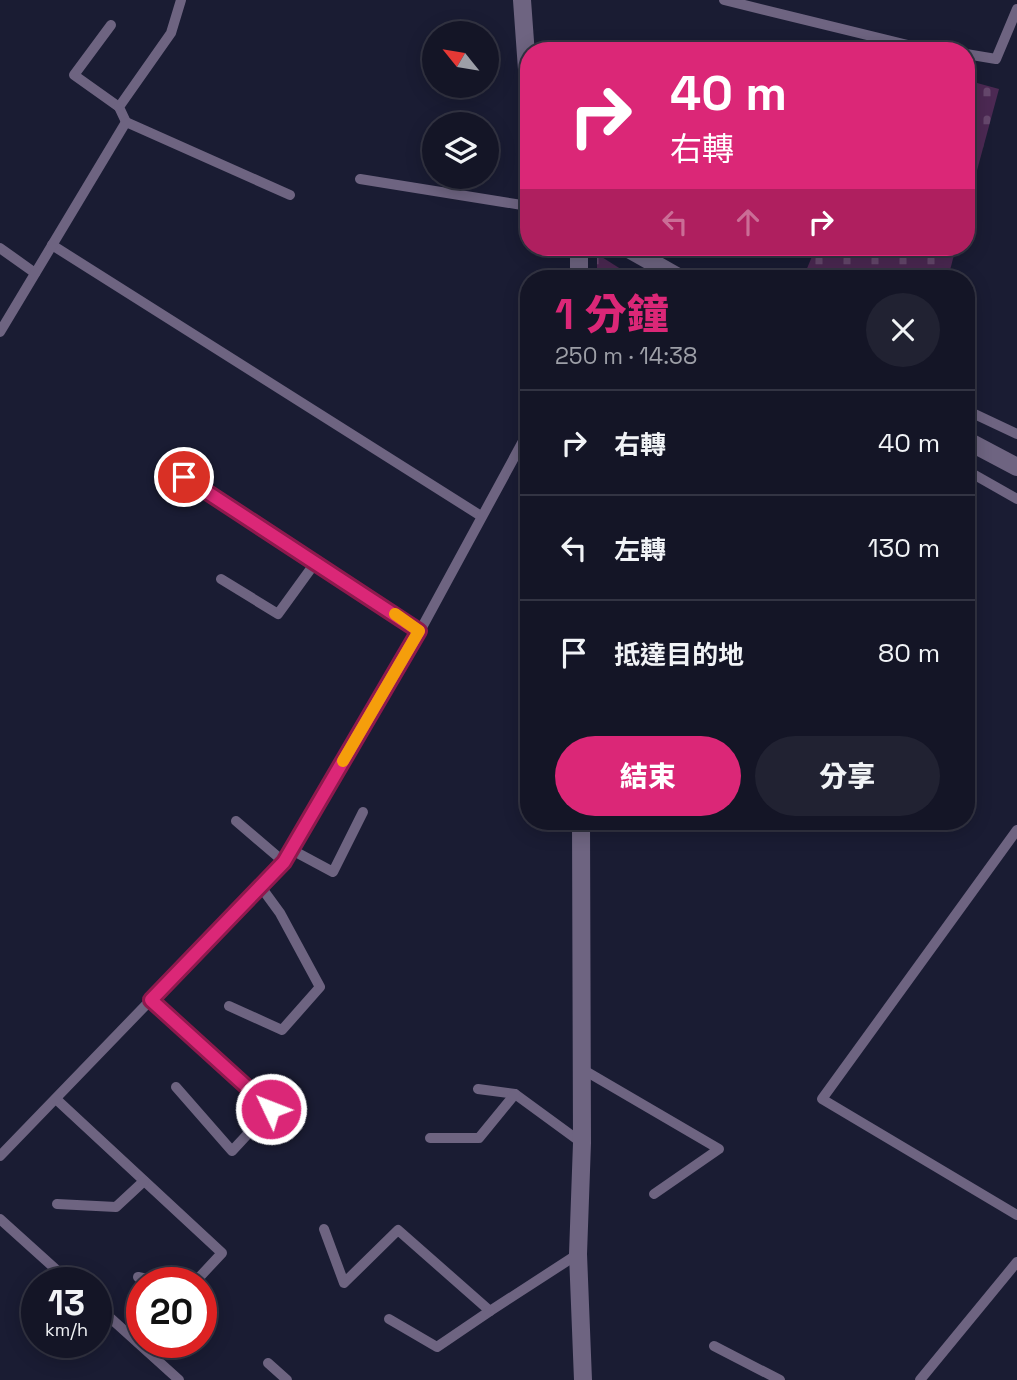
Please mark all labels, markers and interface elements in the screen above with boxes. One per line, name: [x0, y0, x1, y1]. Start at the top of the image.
north arrow: [422, 21, 499, 98]
map controls: [422, 21, 499, 189]
text: 40 m: [670, 62, 787, 124]
icon: right: [555, 70, 646, 161]
button: layers: [422, 112, 499, 189]
text: 右轉: [670, 129, 734, 169]
icon: left: [656, 203, 694, 241]
icon: ahead: [729, 203, 767, 241]
icon: right: [802, 203, 840, 241]
text: 1 分鐘: [555, 288, 669, 341]
button: close: [866, 293, 940, 367]
text: 250 m · 14:38: [555, 341, 697, 371]
icon: right: [555, 424, 593, 462]
text: 40 m: [878, 426, 940, 460]
text: 右轉: [614, 428, 666, 462]
pin: [154, 447, 214, 507]
icon: arrive: [165, 458, 203, 496]
icon: left: [555, 529, 593, 567]
text: 130 m: [868, 531, 940, 565]
text: 左轉: [614, 533, 666, 567]
icon: arrive: [555, 634, 593, 672]
text: 80 m: [878, 636, 940, 670]
text: 抵達目的地: [614, 638, 744, 672]
button: 結束: [555, 736, 741, 816]
button: 分享: [755, 736, 940, 816]
position arrow: [234, 1072, 308, 1146]
speed limit sign: 20: [126, 1267, 217, 1358]
text: 13: [48, 1281, 85, 1325]
text: km/h: [45, 1318, 88, 1341]

